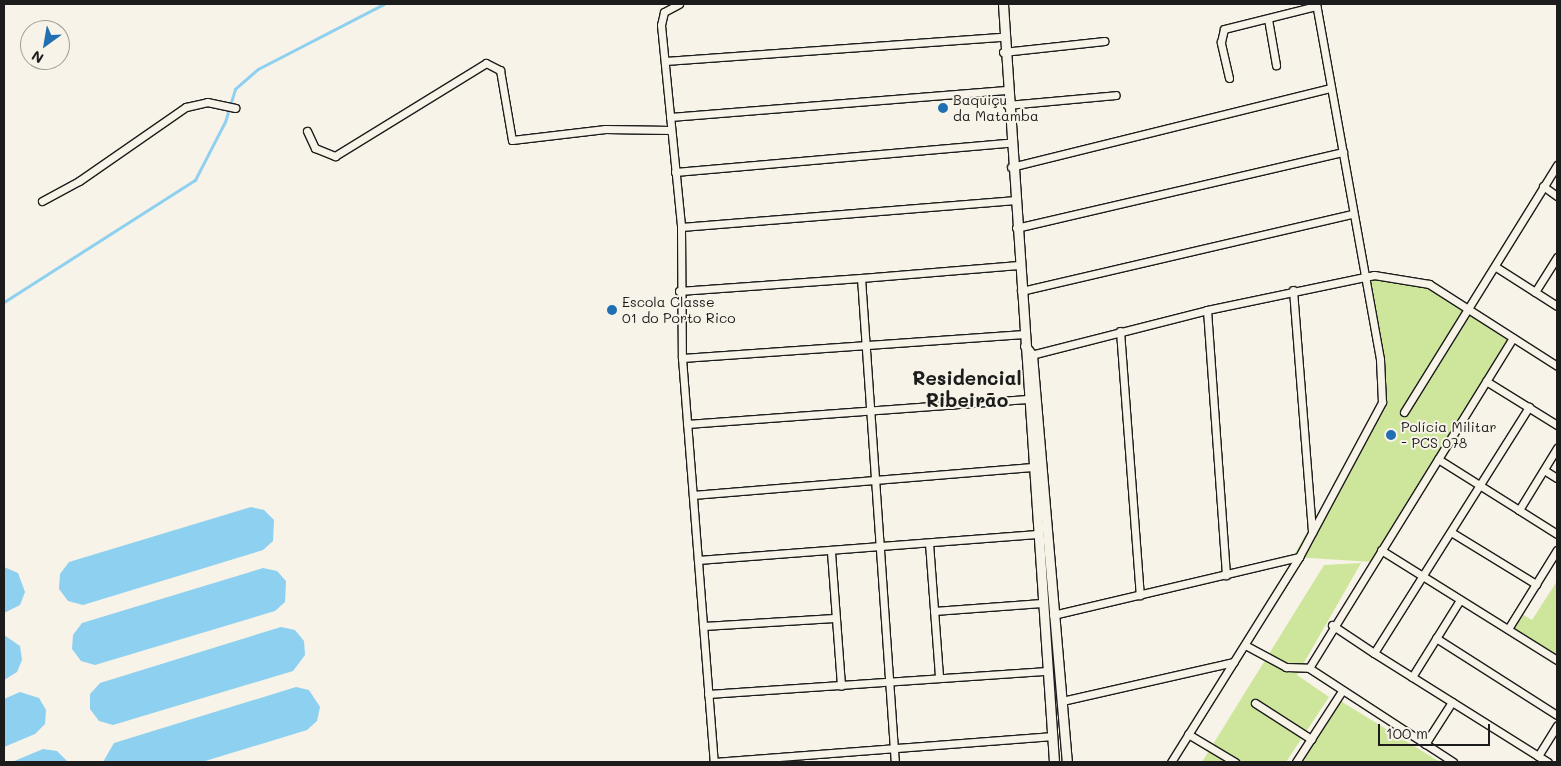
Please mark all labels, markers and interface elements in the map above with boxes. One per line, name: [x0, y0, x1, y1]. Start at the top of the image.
north arrow: [20, 20, 70, 70]
text: N: [28, 46, 47, 68]
place label: Baquiçu da Matamba: [953, 92, 1039, 124]
marker: Baquiçu da Matamba: [937, 102, 949, 114]
place label: Escola Classe 01 do Porto Rico: [622, 294, 736, 326]
marker: Escola Classe 01 do Porto Rico: [606, 304, 618, 316]
district label: Residencial Ribeirão: [912, 367, 1022, 411]
place label: Polícia Militar - PCS 078: [1401, 419, 1497, 452]
marker: Polícia Militar - PCS 078: [1385, 429, 1397, 441]
scale bar: [1381, 714, 1494, 746]
text: 100 m: [1386, 723, 1428, 743]

